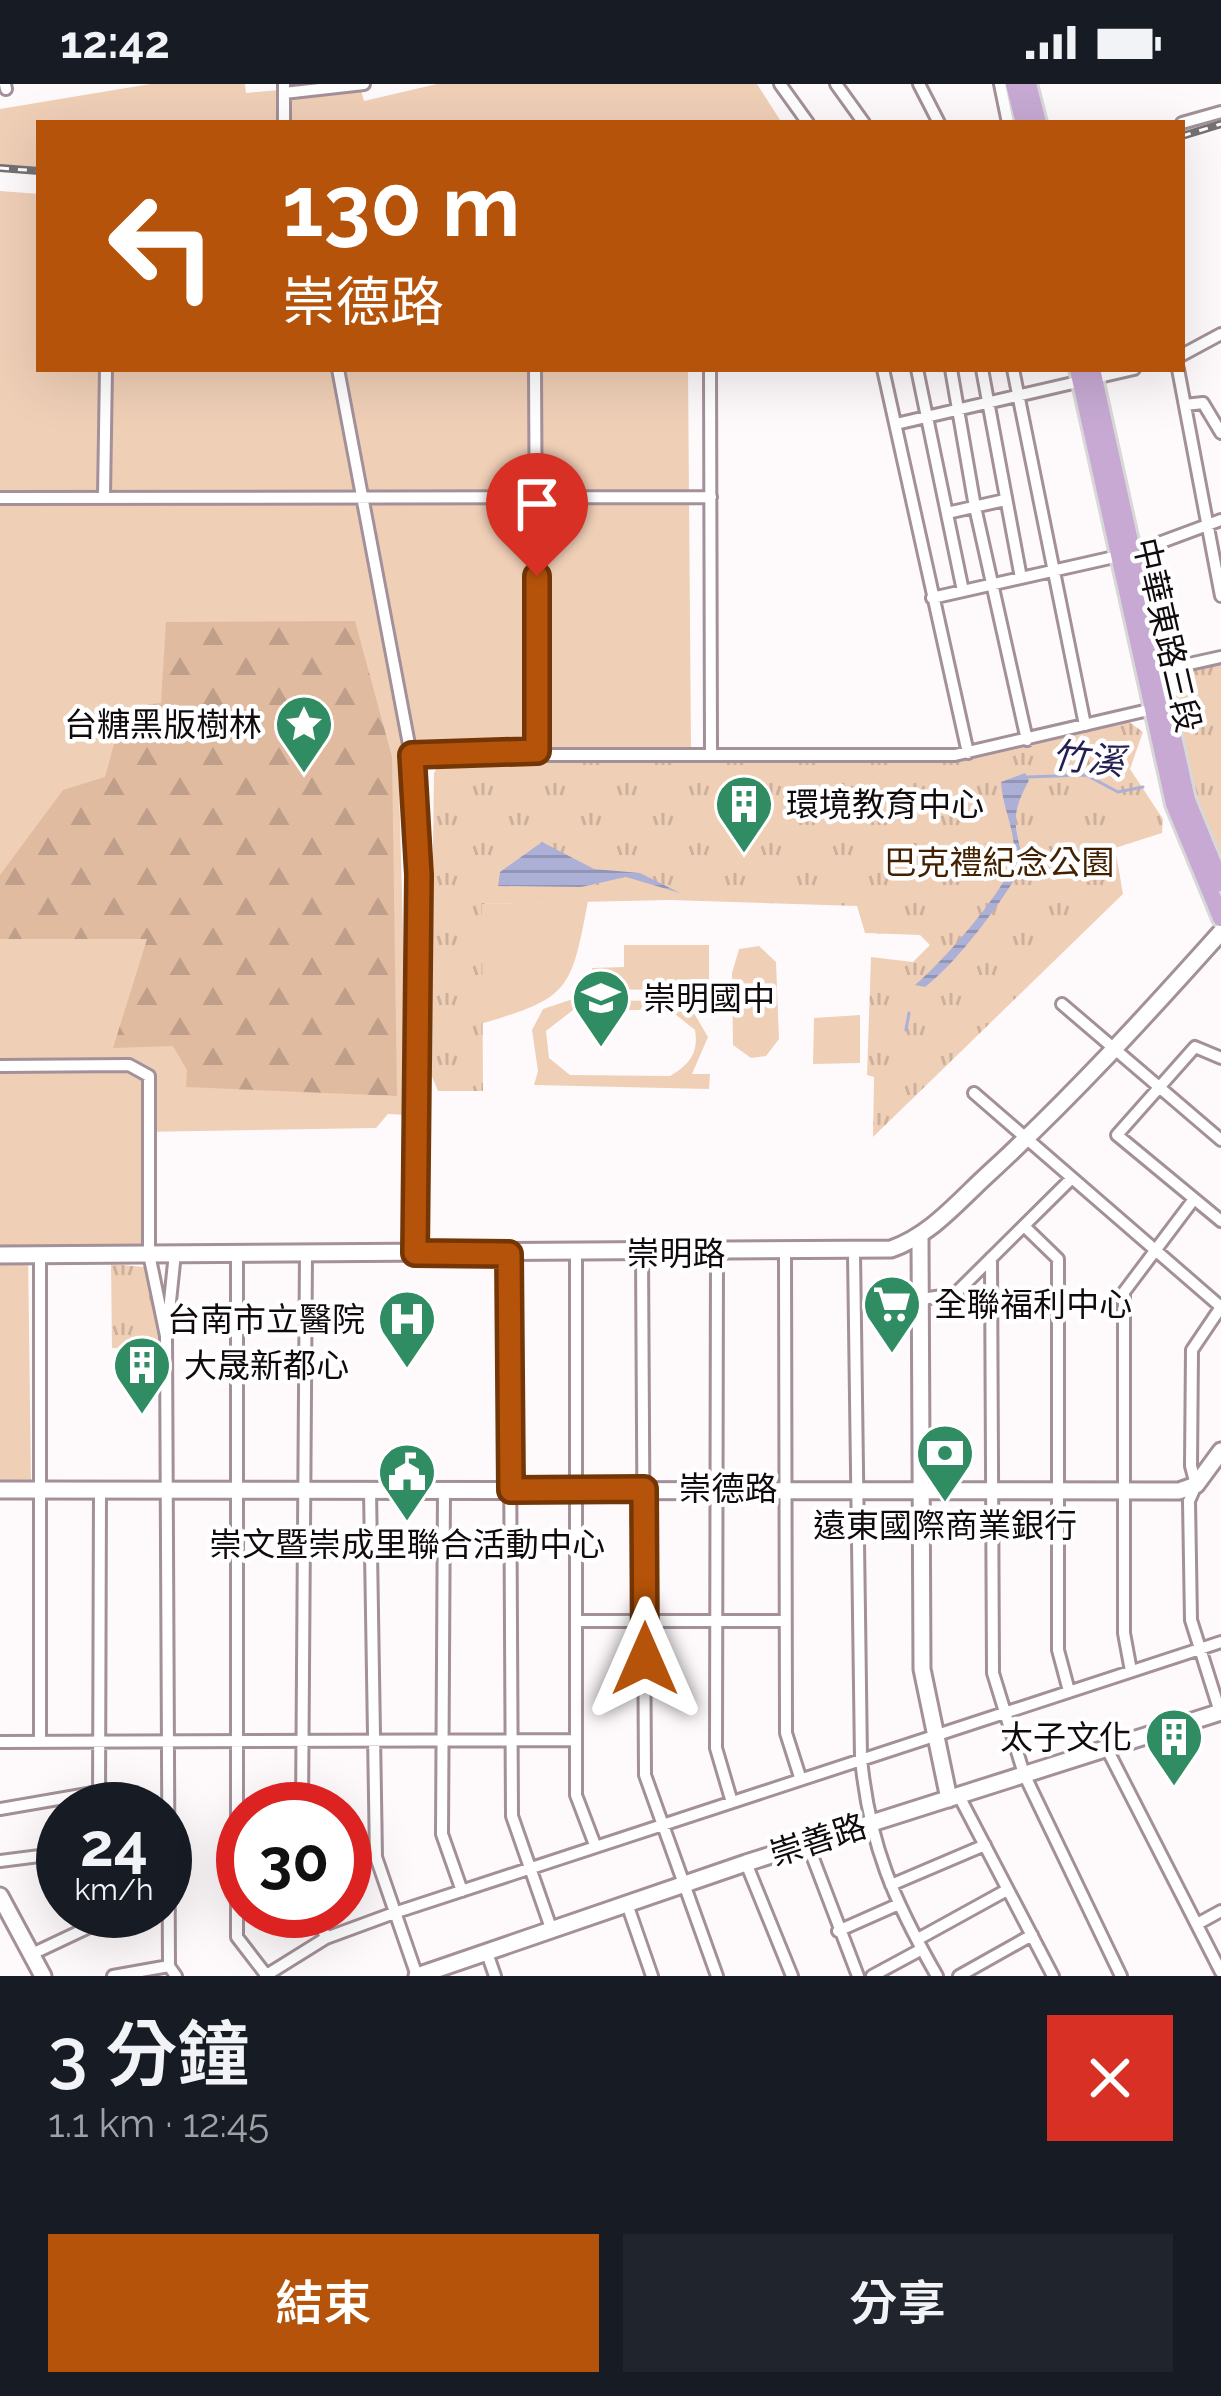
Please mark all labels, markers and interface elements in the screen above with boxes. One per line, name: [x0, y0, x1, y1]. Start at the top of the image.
text: 12:42: [60, 16, 170, 69]
text: 130 m: [282, 157, 520, 256]
icon: left: [84, 168, 240, 324]
text: 崇德路: [282, 270, 444, 334]
pin: [486, 453, 588, 576]
icon: arrive: [504, 471, 570, 537]
street label: 中華東路三段: [1126, 534, 1208, 736]
place icon: 台糖黑版樹林: [273, 693, 335, 775]
place label: 台糖黑版樹林: [64, 705, 262, 744]
water label: 竹溪: [1050, 733, 1131, 783]
building icon: 環境教育中心: [713, 773, 775, 855]
place label: 環境教育中心: [786, 785, 984, 824]
park label: 巴克禮紀念公園: [884, 843, 1115, 882]
school or university icon: 崇明國中: [570, 967, 632, 1049]
place label: 崇明國中: [643, 979, 775, 1018]
street label: 崇明路: [627, 1234, 726, 1273]
supermarket icon: 全聯福利中心: [861, 1273, 923, 1355]
place label: 全聯福利中心: [934, 1285, 1132, 1324]
hospital icon: 台南市立醫院: [376, 1288, 438, 1370]
place label: 台南市立醫院: [167, 1300, 365, 1339]
building icon: 大晟新都心: [111, 1334, 173, 1416]
place label: 大晟新都心: [184, 1346, 349, 1385]
bank icon: 遠東國際商業銀行: [914, 1422, 976, 1504]
public building icon: 崇文暨崇成里聯合活動中心: [376, 1441, 438, 1523]
street label: 崇德路: [679, 1469, 778, 1508]
place label: 遠東國際商業銀行: [813, 1506, 1077, 1545]
place label: 崇文暨崇成里聯合活動中心: [209, 1525, 605, 1564]
position arrow: [582, 1596, 708, 1722]
building icon: 太子文化: [1143, 1706, 1205, 1788]
place label: 太子文化: [1000, 1718, 1132, 1757]
speed limit sign: 30: [216, 1782, 372, 1938]
street label: 崇善路: [765, 1806, 871, 1874]
text: 24: [80, 1810, 148, 1880]
text: km/h: [74, 1872, 154, 1907]
text: 3 分鐘: [48, 2012, 249, 2097]
button: close: [1047, 2015, 1173, 2141]
text: 1.1 km · 12:45: [48, 2100, 269, 2146]
button: 結束: [48, 2234, 599, 2372]
button: 分享: [623, 2234, 1173, 2372]

